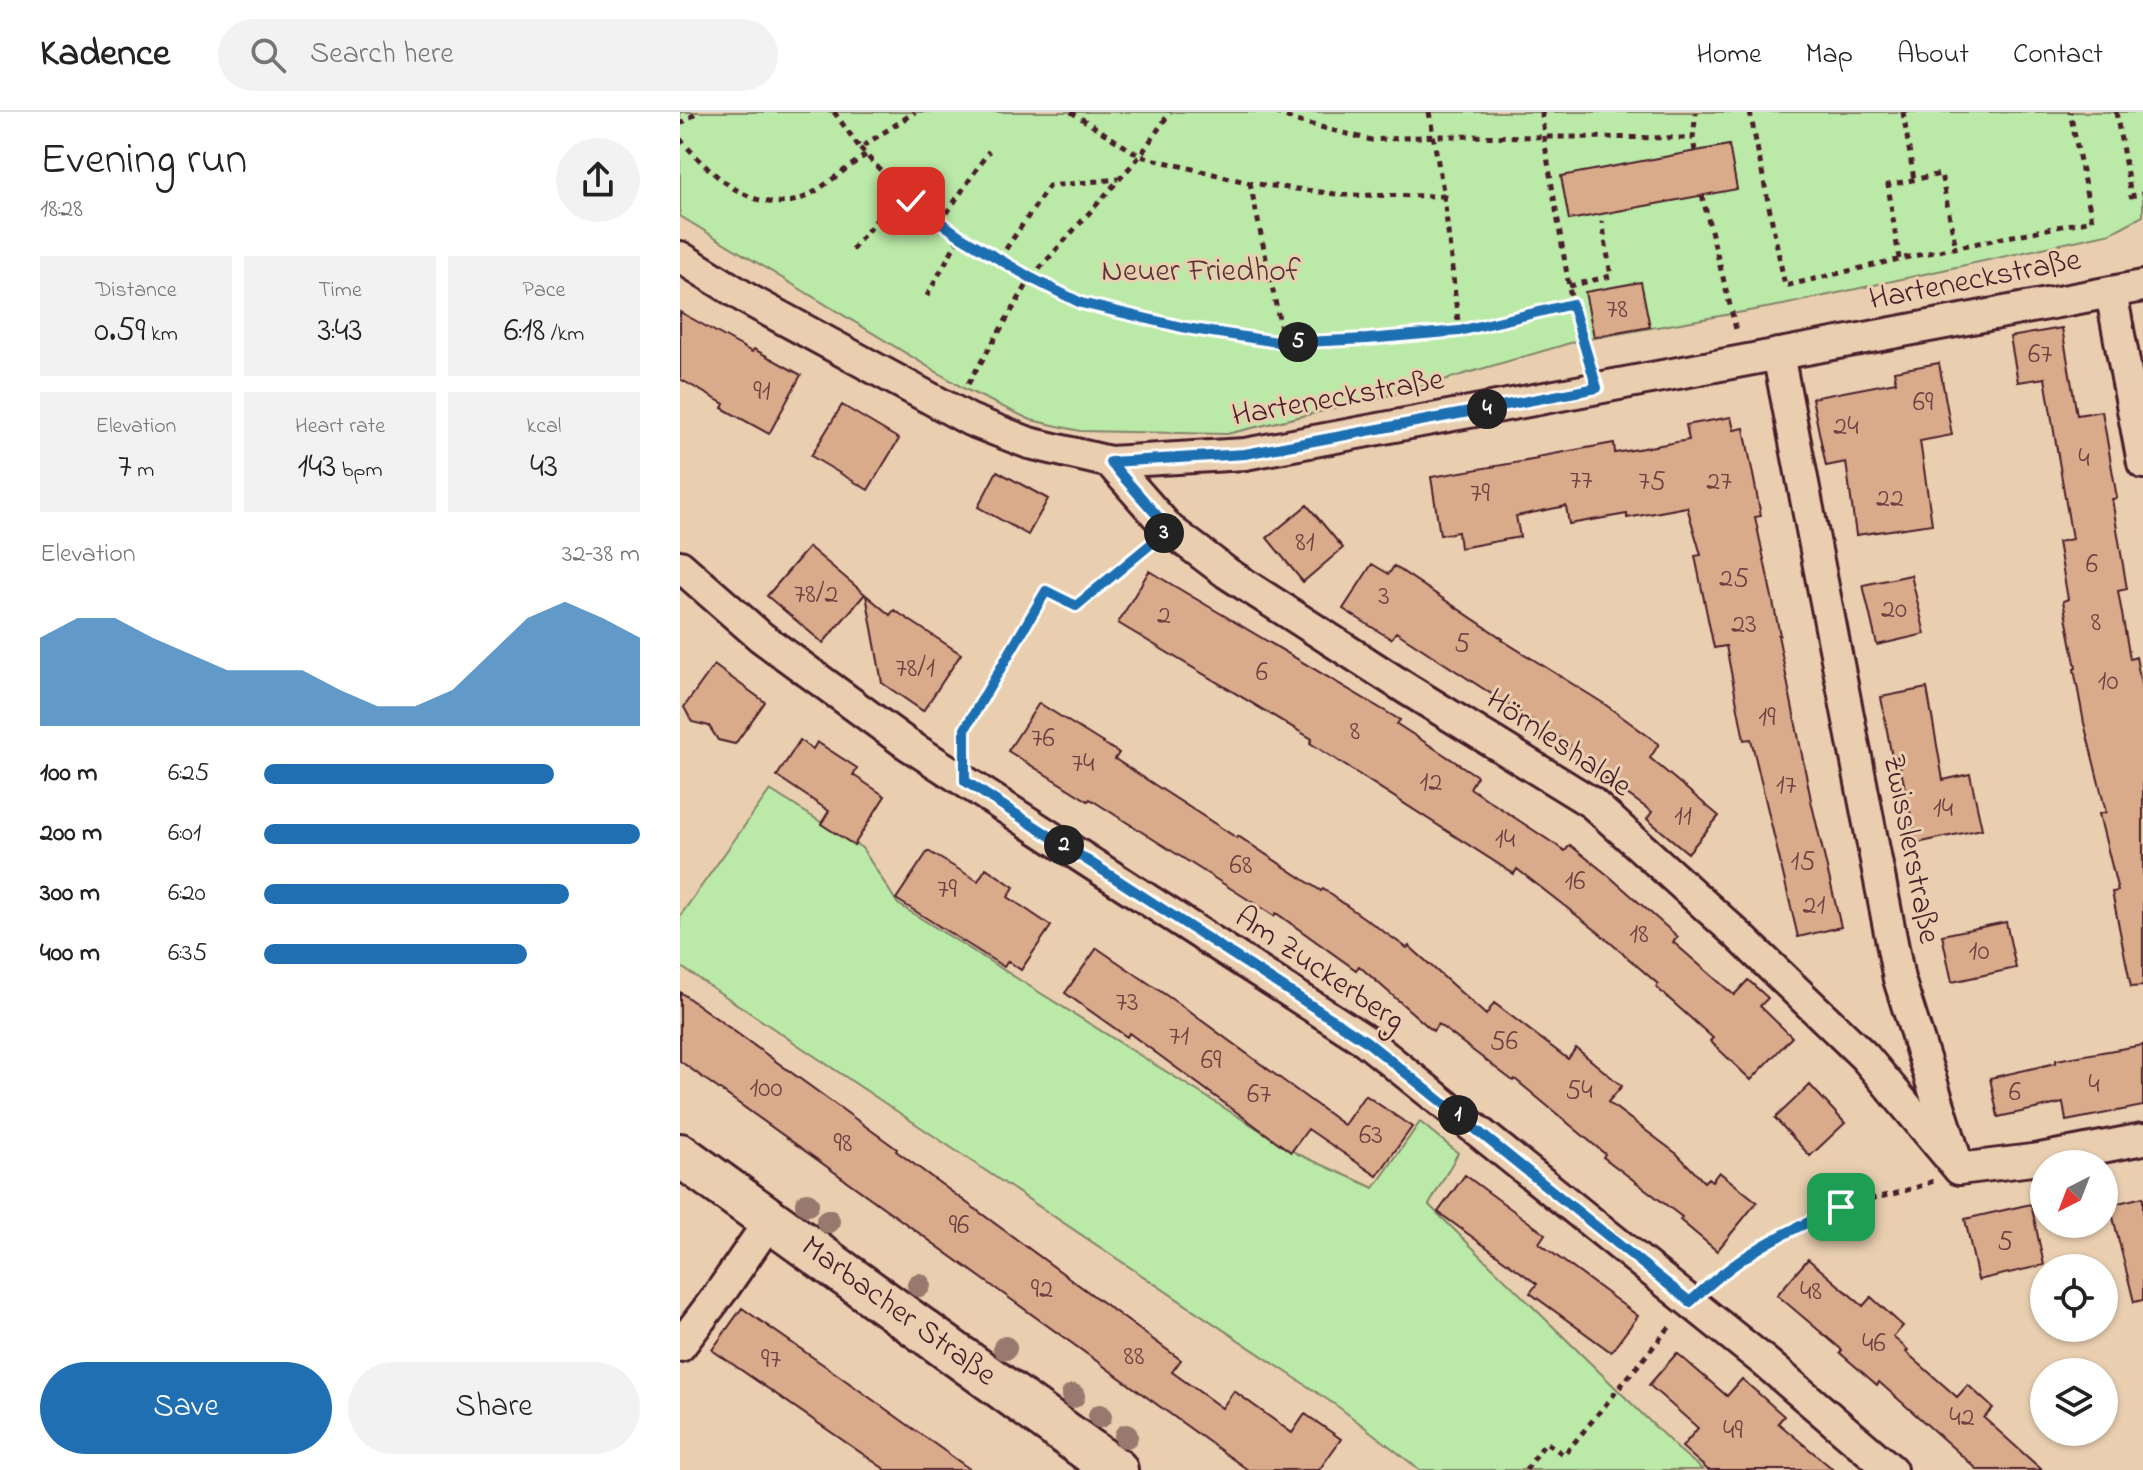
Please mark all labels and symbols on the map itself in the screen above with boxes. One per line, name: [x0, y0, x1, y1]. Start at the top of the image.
pin: [877, 167, 945, 235]
street label: Harteneckstraße: [1865, 237, 2085, 325]
park label: Neuer Friedhof: [1101, 249, 1301, 296]
house number: 78: [1606, 290, 1628, 331]
pin: 5: [1278, 322, 1318, 362]
house number: 67: [2028, 335, 2052, 376]
street label: Harteneckstraße: [1228, 357, 1448, 441]
house number: 91: [753, 372, 771, 413]
house number: 69: [1913, 383, 1934, 424]
pin: 4: [1467, 389, 1507, 429]
house number: 24: [1833, 407, 1859, 448]
house number: 4: [2078, 439, 2090, 480]
house number: 77: [1569, 461, 1593, 502]
house number: 75: [1638, 462, 1666, 503]
house number: 27: [1706, 462, 1732, 503]
house number: 79: [1470, 474, 1491, 515]
house number: 22: [1876, 479, 1904, 520]
pin: 3: [1144, 513, 1184, 553]
house number: 81: [1295, 523, 1315, 564]
house number: 6: [2086, 545, 2098, 586]
house number: 25: [1719, 559, 1749, 600]
house number: 78/2: [794, 575, 838, 616]
house number: 3: [1378, 577, 1390, 618]
house number: 20: [1881, 590, 1907, 631]
house number: 2: [1157, 596, 1171, 637]
house number: 8: [2091, 603, 2101, 644]
house number: 23: [1731, 605, 1757, 646]
house number: 5: [1454, 624, 1470, 665]
house number: 78/1: [895, 649, 935, 690]
house number: 6: [1256, 653, 1268, 694]
house number: 10: [2097, 662, 2119, 703]
street label: Hörnleshalde: [1476, 678, 1641, 811]
house number: 19: [1758, 698, 1776, 739]
house number: 8: [1350, 712, 1360, 753]
house number: 76: [1031, 719, 1055, 760]
house number: 74: [1071, 744, 1095, 785]
street label: Zwisslerstraße: [1869, 750, 1952, 949]
house number: 12: [1420, 763, 1442, 804]
house number: 17: [1776, 766, 1797, 807]
house number: 14: [1933, 789, 1954, 830]
house number: 11: [1674, 797, 1692, 838]
house number: 14: [1495, 820, 1516, 861]
pin: 2: [1044, 825, 1084, 865]
house number: 15: [1791, 842, 1815, 883]
house number: 68: [1230, 846, 1252, 887]
house number: 16: [1564, 862, 1586, 903]
house number: 79: [937, 870, 958, 911]
house number: 21: [1803, 886, 1826, 927]
street label: Am Zuckerberg: [1224, 895, 1414, 1045]
house number: 18: [1629, 915, 1649, 956]
house number: 10: [1968, 932, 1990, 973]
house number: 73: [1115, 983, 1139, 1024]
house number: 71: [1169, 1017, 1189, 1058]
house number: 56: [1490, 1022, 1518, 1063]
house number: 69: [1201, 1041, 1222, 1082]
house number: 4: [2088, 1065, 2100, 1106]
house number: 100: [749, 1069, 783, 1110]
house number: 54: [1565, 1071, 1593, 1112]
house number: 6: [2009, 1073, 2021, 1114]
house number: 67: [1247, 1075, 1271, 1116]
pin: 1: [1438, 1095, 1478, 1135]
house number: 63: [1359, 1116, 1383, 1157]
house number: 98: [834, 1124, 852, 1165]
north arrow: [2030, 1150, 2118, 1238]
pin: [1807, 1173, 1875, 1241]
house number: 96: [949, 1206, 969, 1247]
house number: 5: [1997, 1222, 2013, 1263]
street label: Marbacher Straße: [790, 1225, 1006, 1400]
house number: 92: [1031, 1270, 1053, 1311]
house number: 48: [1800, 1272, 1822, 1313]
house number: 46: [1862, 1324, 1886, 1365]
house number: 88: [1123, 1337, 1145, 1378]
house number: 97: [761, 1340, 781, 1381]
house number: 42: [1949, 1398, 1975, 1439]
house number: 49: [1723, 1411, 1744, 1452]

